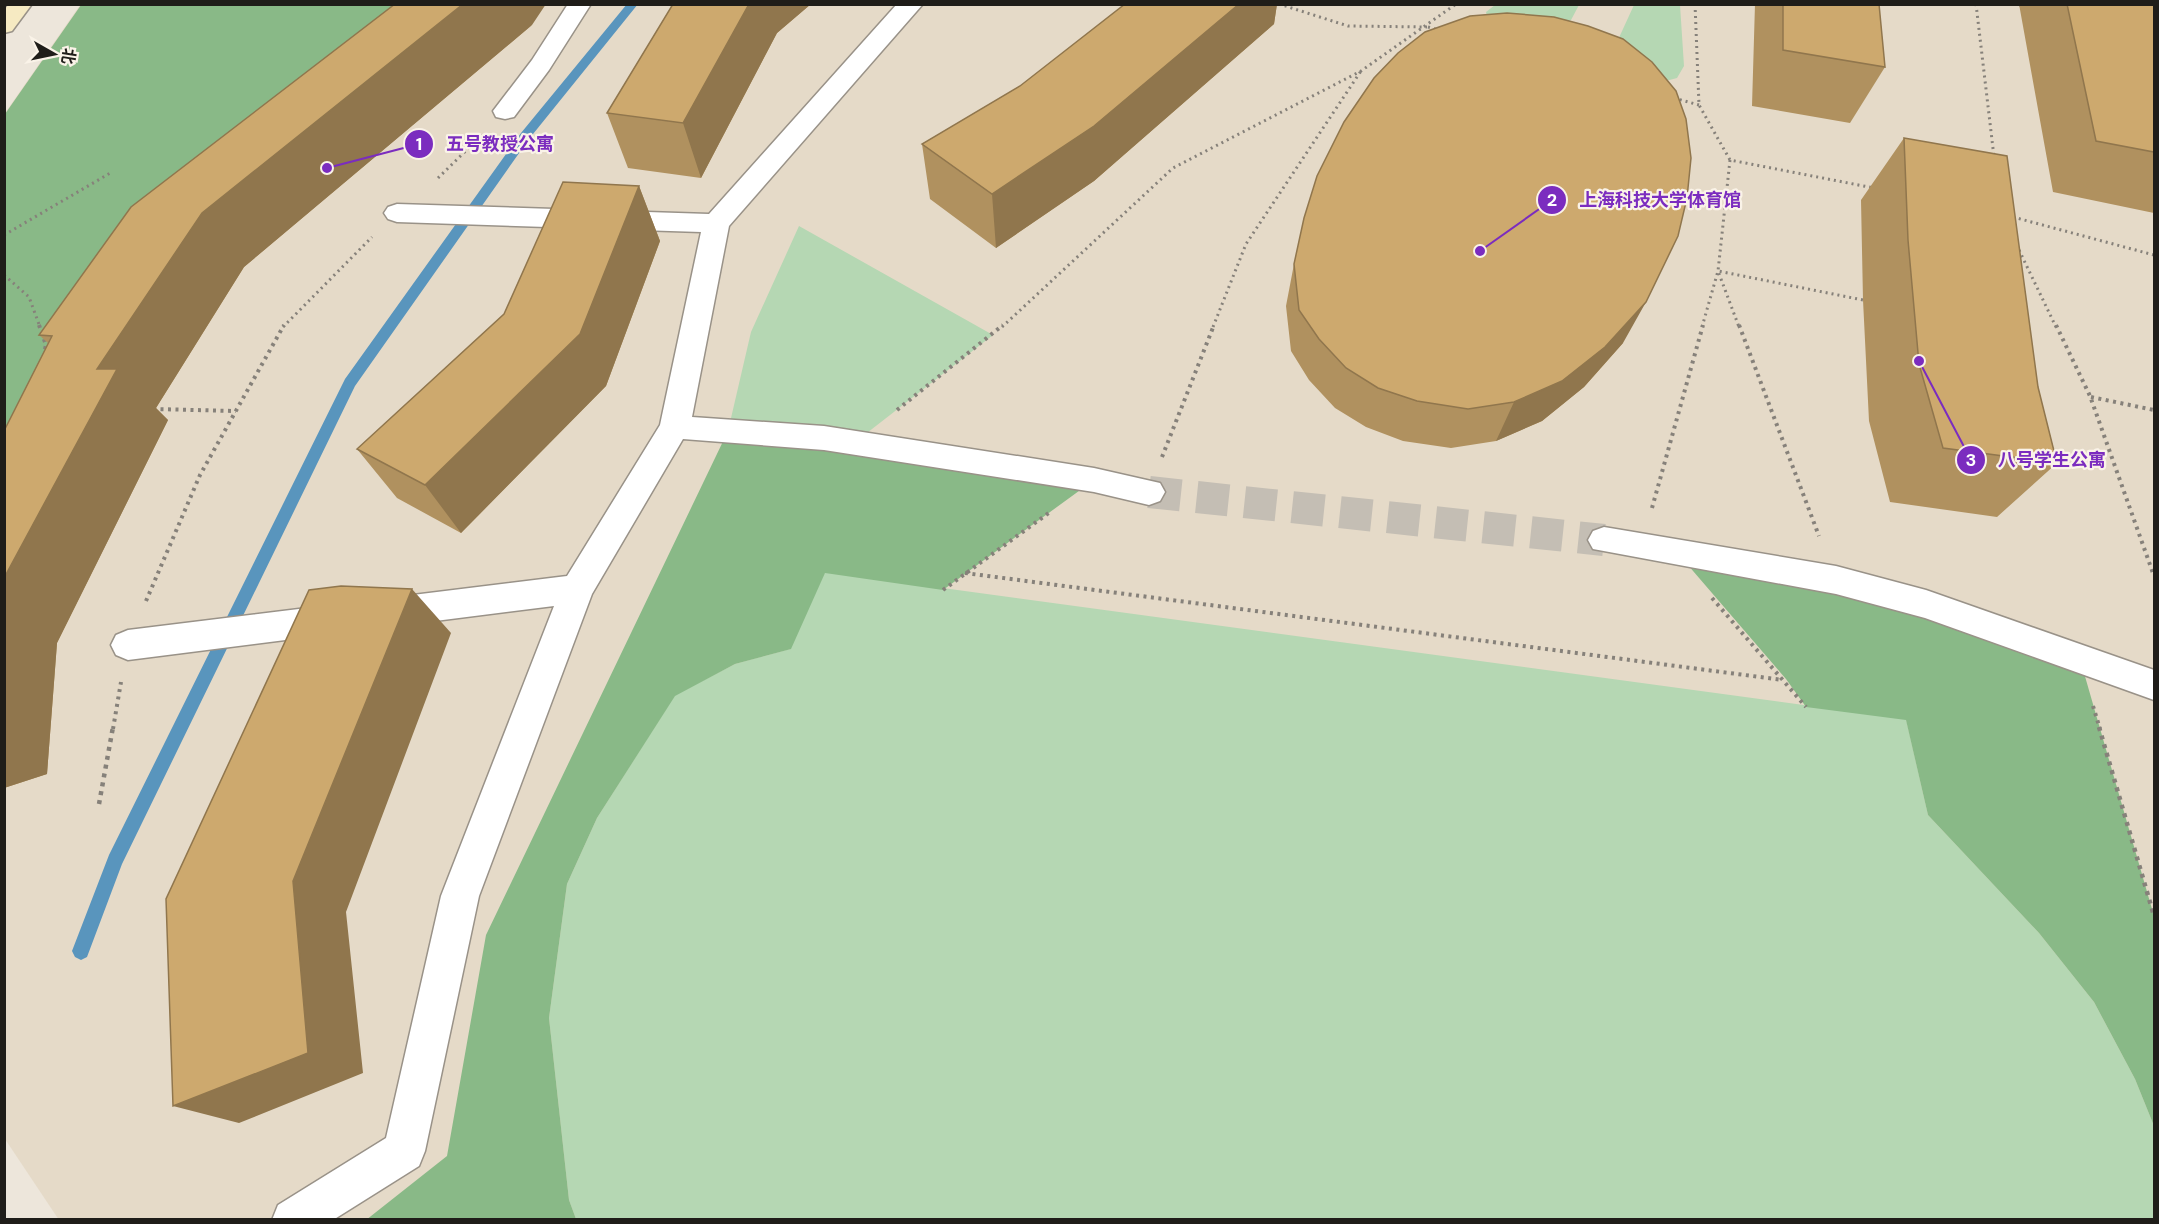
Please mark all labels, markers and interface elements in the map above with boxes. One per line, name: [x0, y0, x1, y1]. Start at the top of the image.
north arrow: [24, 24, 84, 84]
text: 北: [57, 47, 80, 66]
callout: 五号教授公寓: [404, 126, 566, 162]
text: 1: [416, 132, 422, 156]
text: 五号教授公寓: [446, 132, 554, 156]
callout: 上海科技大学体育馆: [1537, 182, 1753, 218]
text: 2: [1547, 188, 1557, 212]
text: 上海科技大学体育馆: [1579, 188, 1741, 212]
callout: 八号学生公寓: [1956, 442, 2118, 478]
text: 3: [1966, 448, 1976, 472]
text: 八号学生公寓: [1998, 448, 2106, 472]

